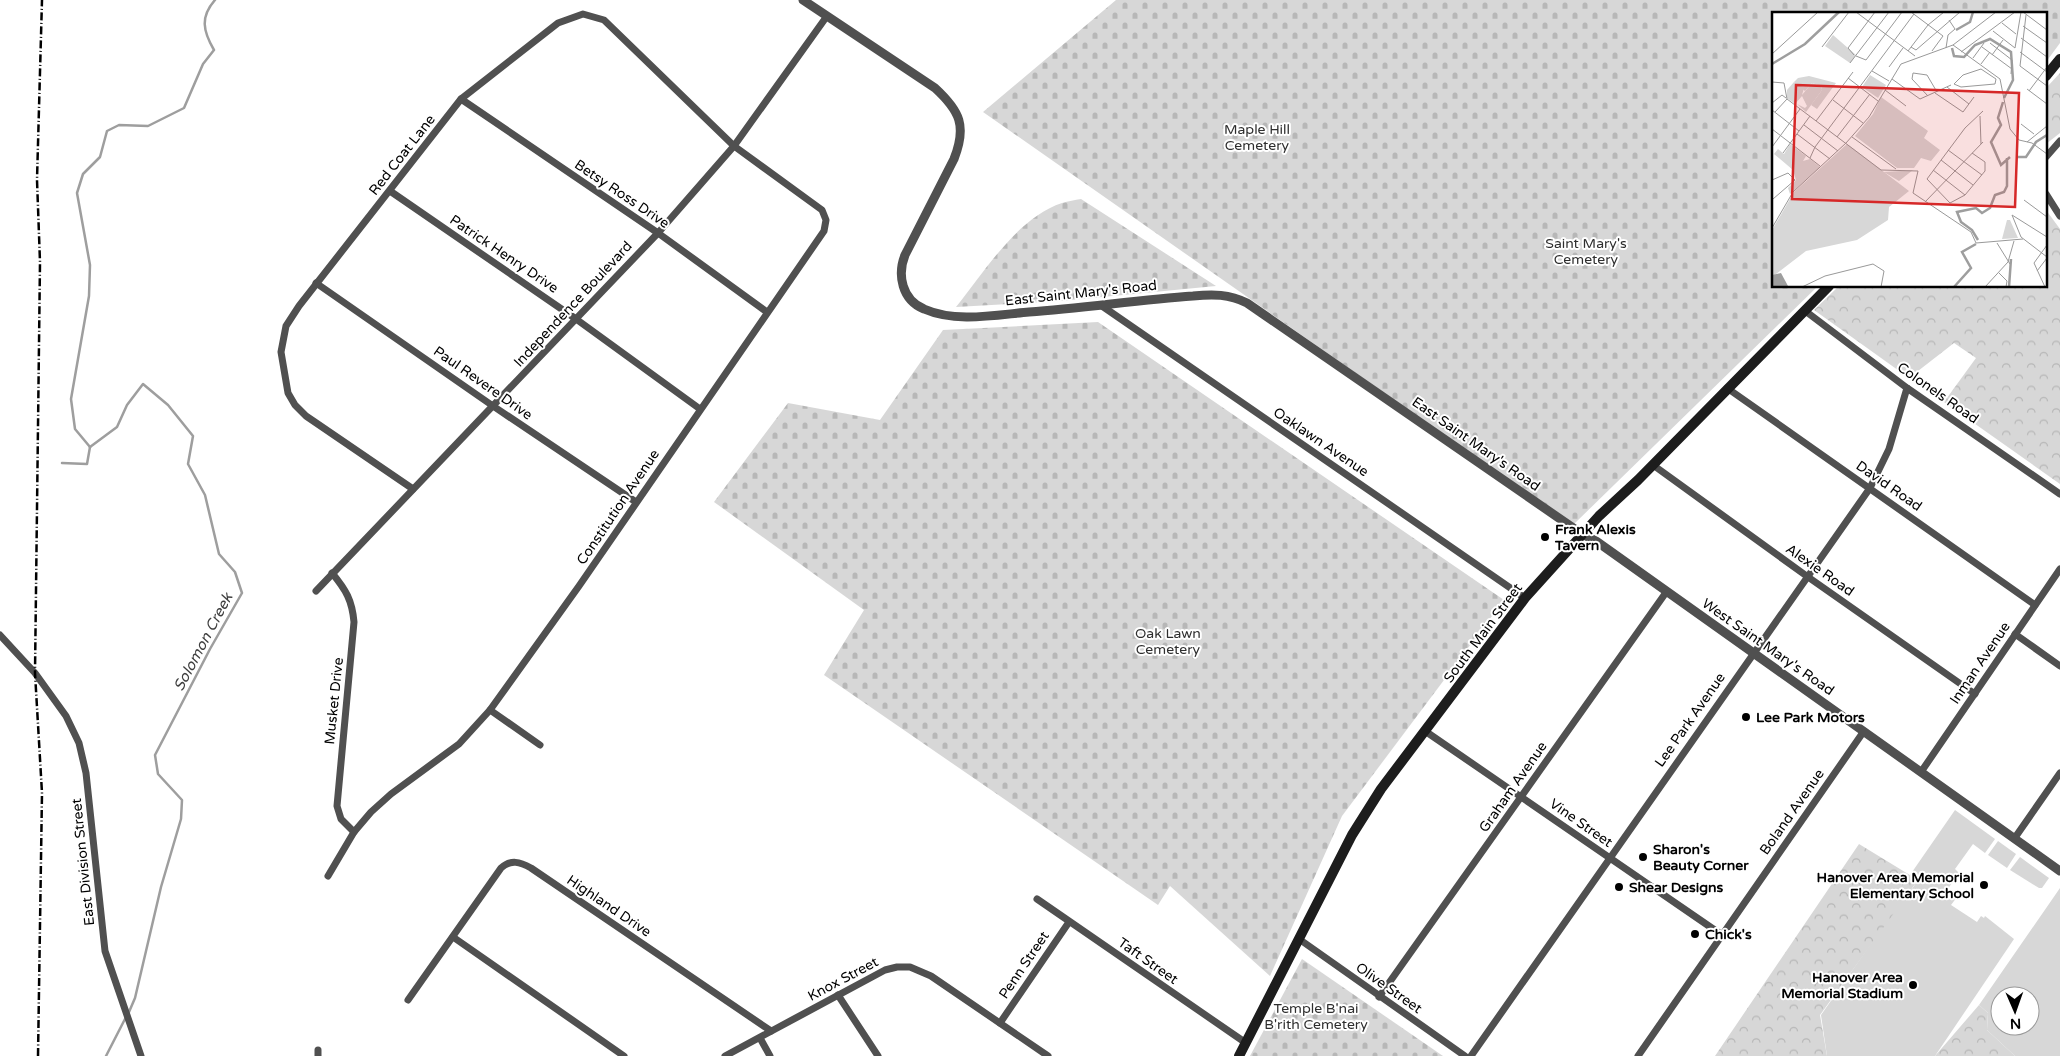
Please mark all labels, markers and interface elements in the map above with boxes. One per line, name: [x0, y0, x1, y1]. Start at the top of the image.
inset map: [1772, 12, 2048, 288]
street label: Red Coat Lane: [365, 111, 439, 199]
park label: Maple Hill Cemetery: [1224, 121, 1290, 154]
street label: Betsy Ross Drive: [571, 156, 673, 232]
street label: Patrick Henry Drive: [446, 211, 562, 297]
park label: Saint Mary's Cemetery: [1545, 235, 1627, 268]
street label: Independence Boulevard: [510, 238, 636, 370]
street label: East Saint Mary's Road: [1004, 277, 1158, 309]
street label: Paul Revere Drive: [430, 343, 536, 423]
street label: Colonels Road: [1894, 359, 1982, 427]
street label: East Saint Mary's Road: [1409, 393, 1543, 495]
street label: Oaklawn Avenue: [1270, 404, 1372, 480]
street label: Constitution Avenue: [573, 446, 663, 568]
street label: David Road: [1853, 457, 1925, 515]
place label: Frank Alexis Tavern: [1554, 521, 1636, 554]
marker: Frank Alexis Tavern: [1539, 531, 1551, 543]
street label: Alexie Road: [1783, 540, 1857, 600]
street label: South Main Street: [1440, 579, 1526, 686]
water label: Solomon Creek: [170, 588, 237, 694]
street label: West Saint Mary's Road: [1699, 595, 1837, 699]
street label: Inman Avenue: [1946, 619, 2014, 707]
park label: Oak Lawn Cemetery: [1135, 625, 1201, 658]
street label: Musket Drive: [321, 657, 347, 745]
street label: Lee Park Avenue: [1651, 670, 1729, 770]
place label: Lee Park Motors: [1756, 709, 1865, 726]
marker: Lee Park Motors: [1740, 711, 1752, 723]
street label: Graham Avenue: [1475, 738, 1551, 836]
street label: Boland Avenue: [1756, 766, 1828, 858]
street label: Vine Street: [1546, 795, 1616, 851]
street label: East Division Street: [68, 797, 98, 927]
place label: Sharon's Beauty Corner: [1653, 841, 1749, 874]
marker: Sharon's Beauty Corner: [1637, 851, 1649, 863]
place label: Hanover Area Memorial Elementary School: [1817, 869, 1974, 902]
street label: Highland Drive: [564, 872, 654, 941]
place label: Shear Designs: [1629, 879, 1724, 896]
marker: Hanover Area Memorial Elementary School: [1978, 879, 1990, 891]
marker: Shear Designs: [1613, 881, 1625, 893]
place label: Chick's: [1705, 926, 1752, 943]
street label: Penn Street: [995, 927, 1053, 1002]
marker: Chick's: [1689, 928, 1701, 940]
street label: Taft Street: [1115, 934, 1182, 988]
street label: Knox Street: [805, 953, 882, 1005]
street label: Olive Street: [1353, 959, 1426, 1017]
place label: Hanover Area Memorial Stadium: [1781, 969, 1903, 1002]
marker: Hanover Area Memorial Stadium: [1907, 979, 1919, 991]
north arrow: [1990, 986, 2040, 1036]
park label: Temple B'nai B'rith Cemetery: [1264, 1000, 1368, 1033]
text: N: [2010, 1015, 2021, 1032]

